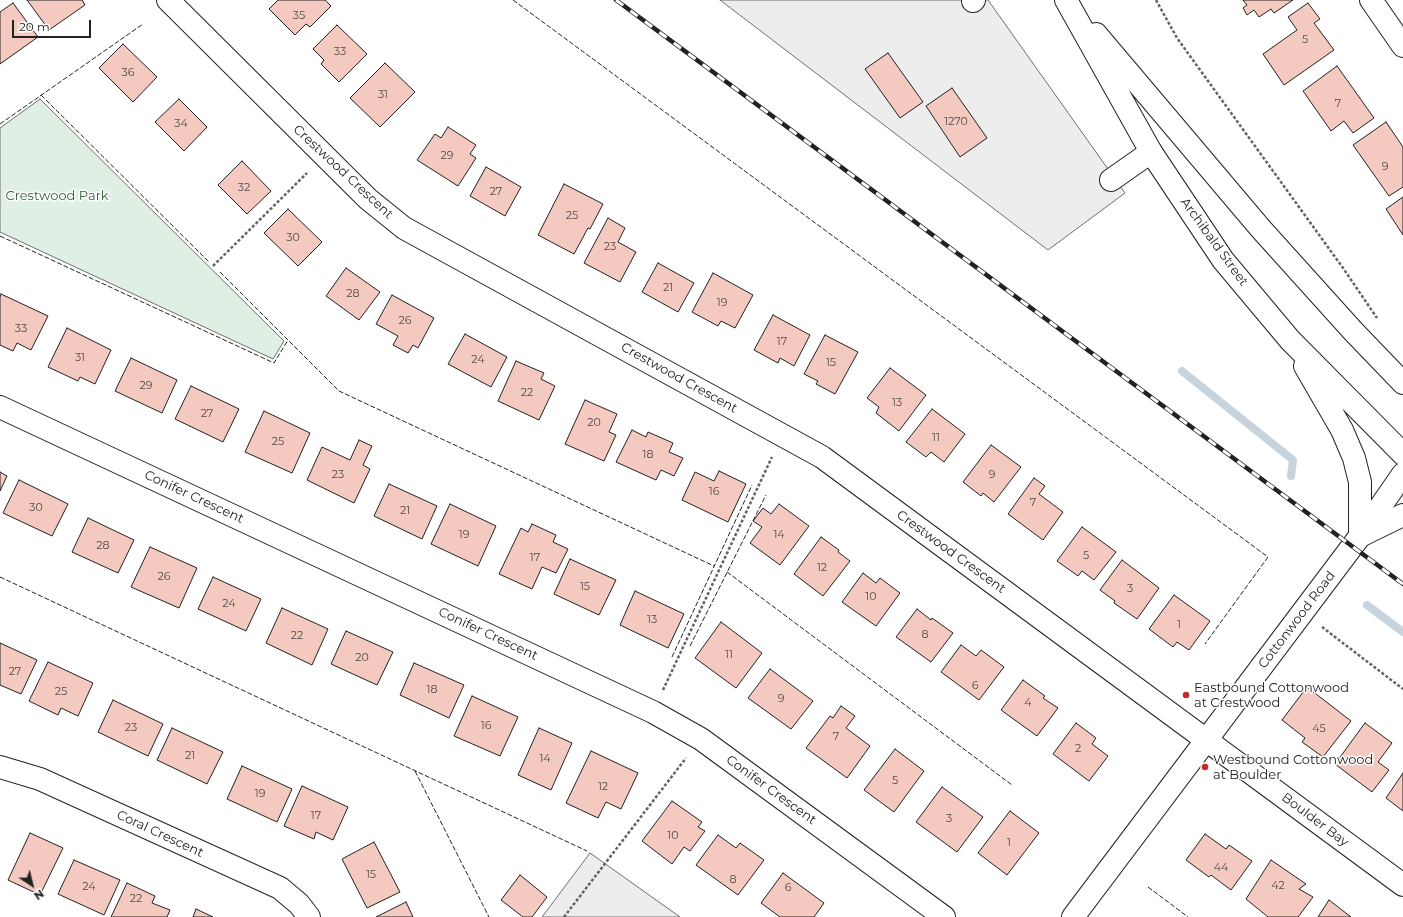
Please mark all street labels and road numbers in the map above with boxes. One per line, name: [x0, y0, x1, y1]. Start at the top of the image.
street label: Crestwood Crescent: [290, 122, 396, 222]
street label: Archibald Street: [1177, 195, 1251, 289]
street label: Crestwood Crescent: [618, 339, 740, 417]
street label: Conifer Crescent: [142, 467, 246, 527]
street label: Crestwood Crescent: [893, 507, 1009, 597]
street label: Cottonwood Road: [1255, 568, 1339, 672]
street label: Conifer Crescent: [436, 604, 540, 664]
street label: Conifer Crescent: [723, 752, 819, 828]
street label: Boulder Bay: [1278, 790, 1352, 850]
street label: Coral Crescent: [114, 807, 206, 861]

